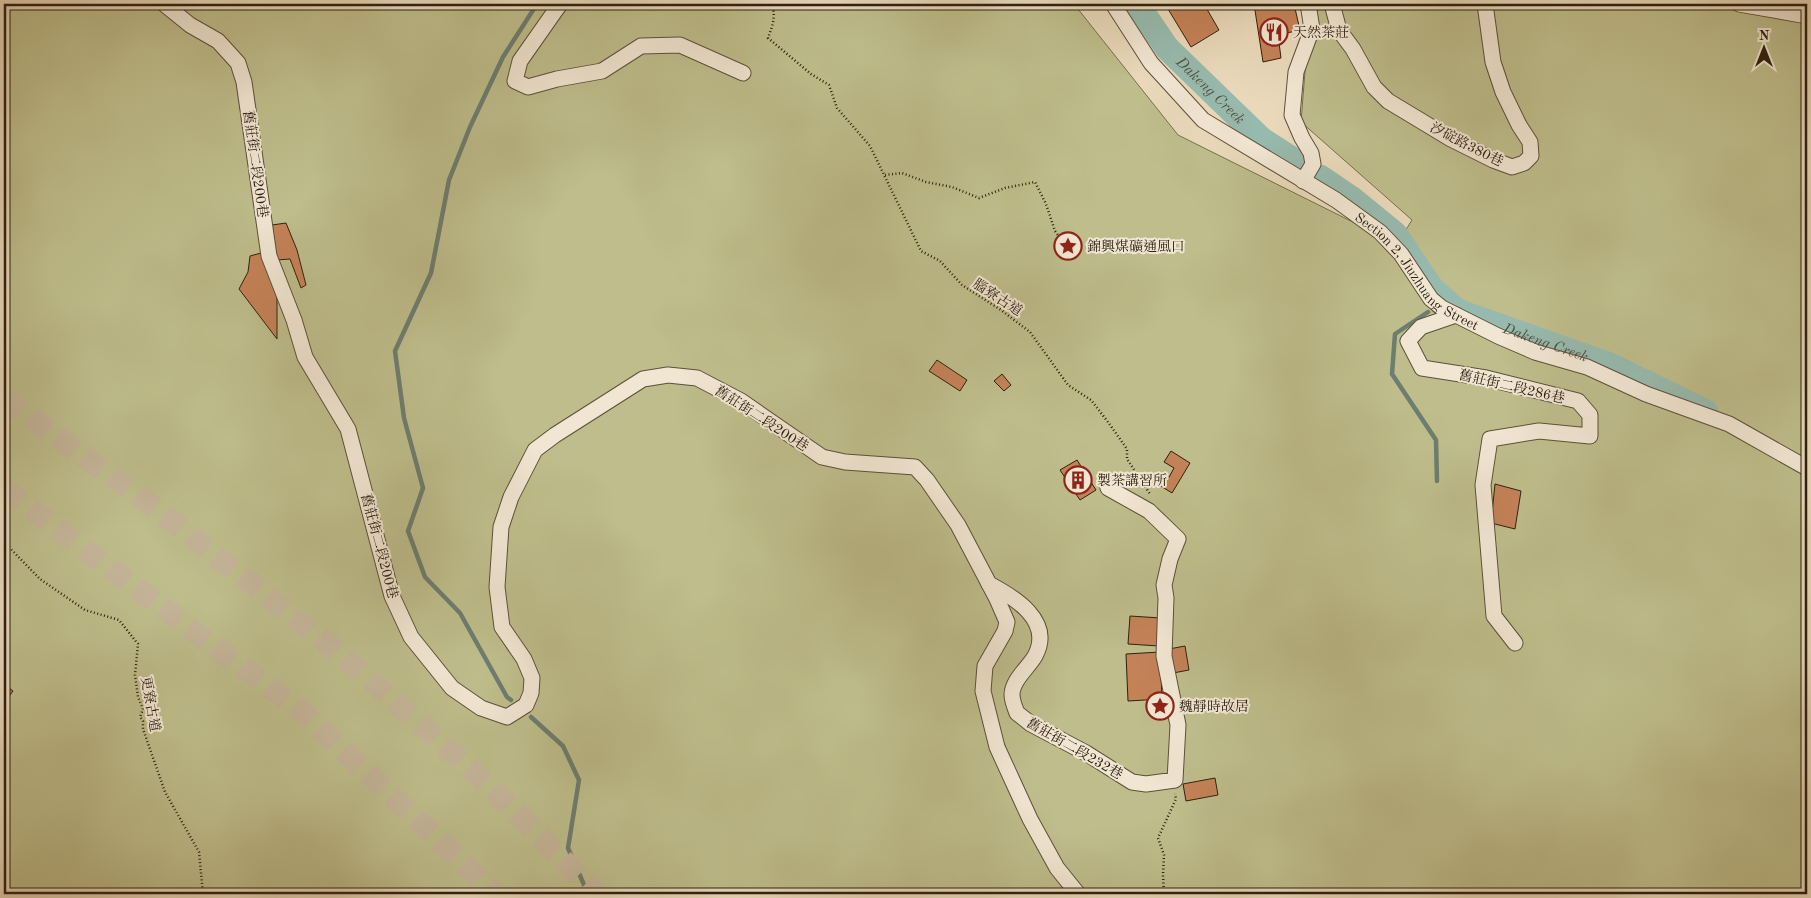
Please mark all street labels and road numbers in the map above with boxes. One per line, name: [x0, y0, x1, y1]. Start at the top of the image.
street label: 舊莊街二段200巷: [241, 109, 270, 219]
street label: 汐碇路380巷: [1428, 120, 1506, 169]
street label: Section 2, Jiuzhuang Street: [1352, 210, 1481, 333]
street label: 腦寮古道: [970, 276, 1025, 319]
street label: 舊莊街二段286巷: [1457, 367, 1566, 406]
street label: 舊莊街二段200巷: [712, 383, 811, 454]
street label: 舊莊街二段200巷: [358, 492, 401, 600]
street label: 更寮古道: [138, 675, 163, 733]
street label: 舊莊街二段232巷: [1024, 715, 1125, 782]

